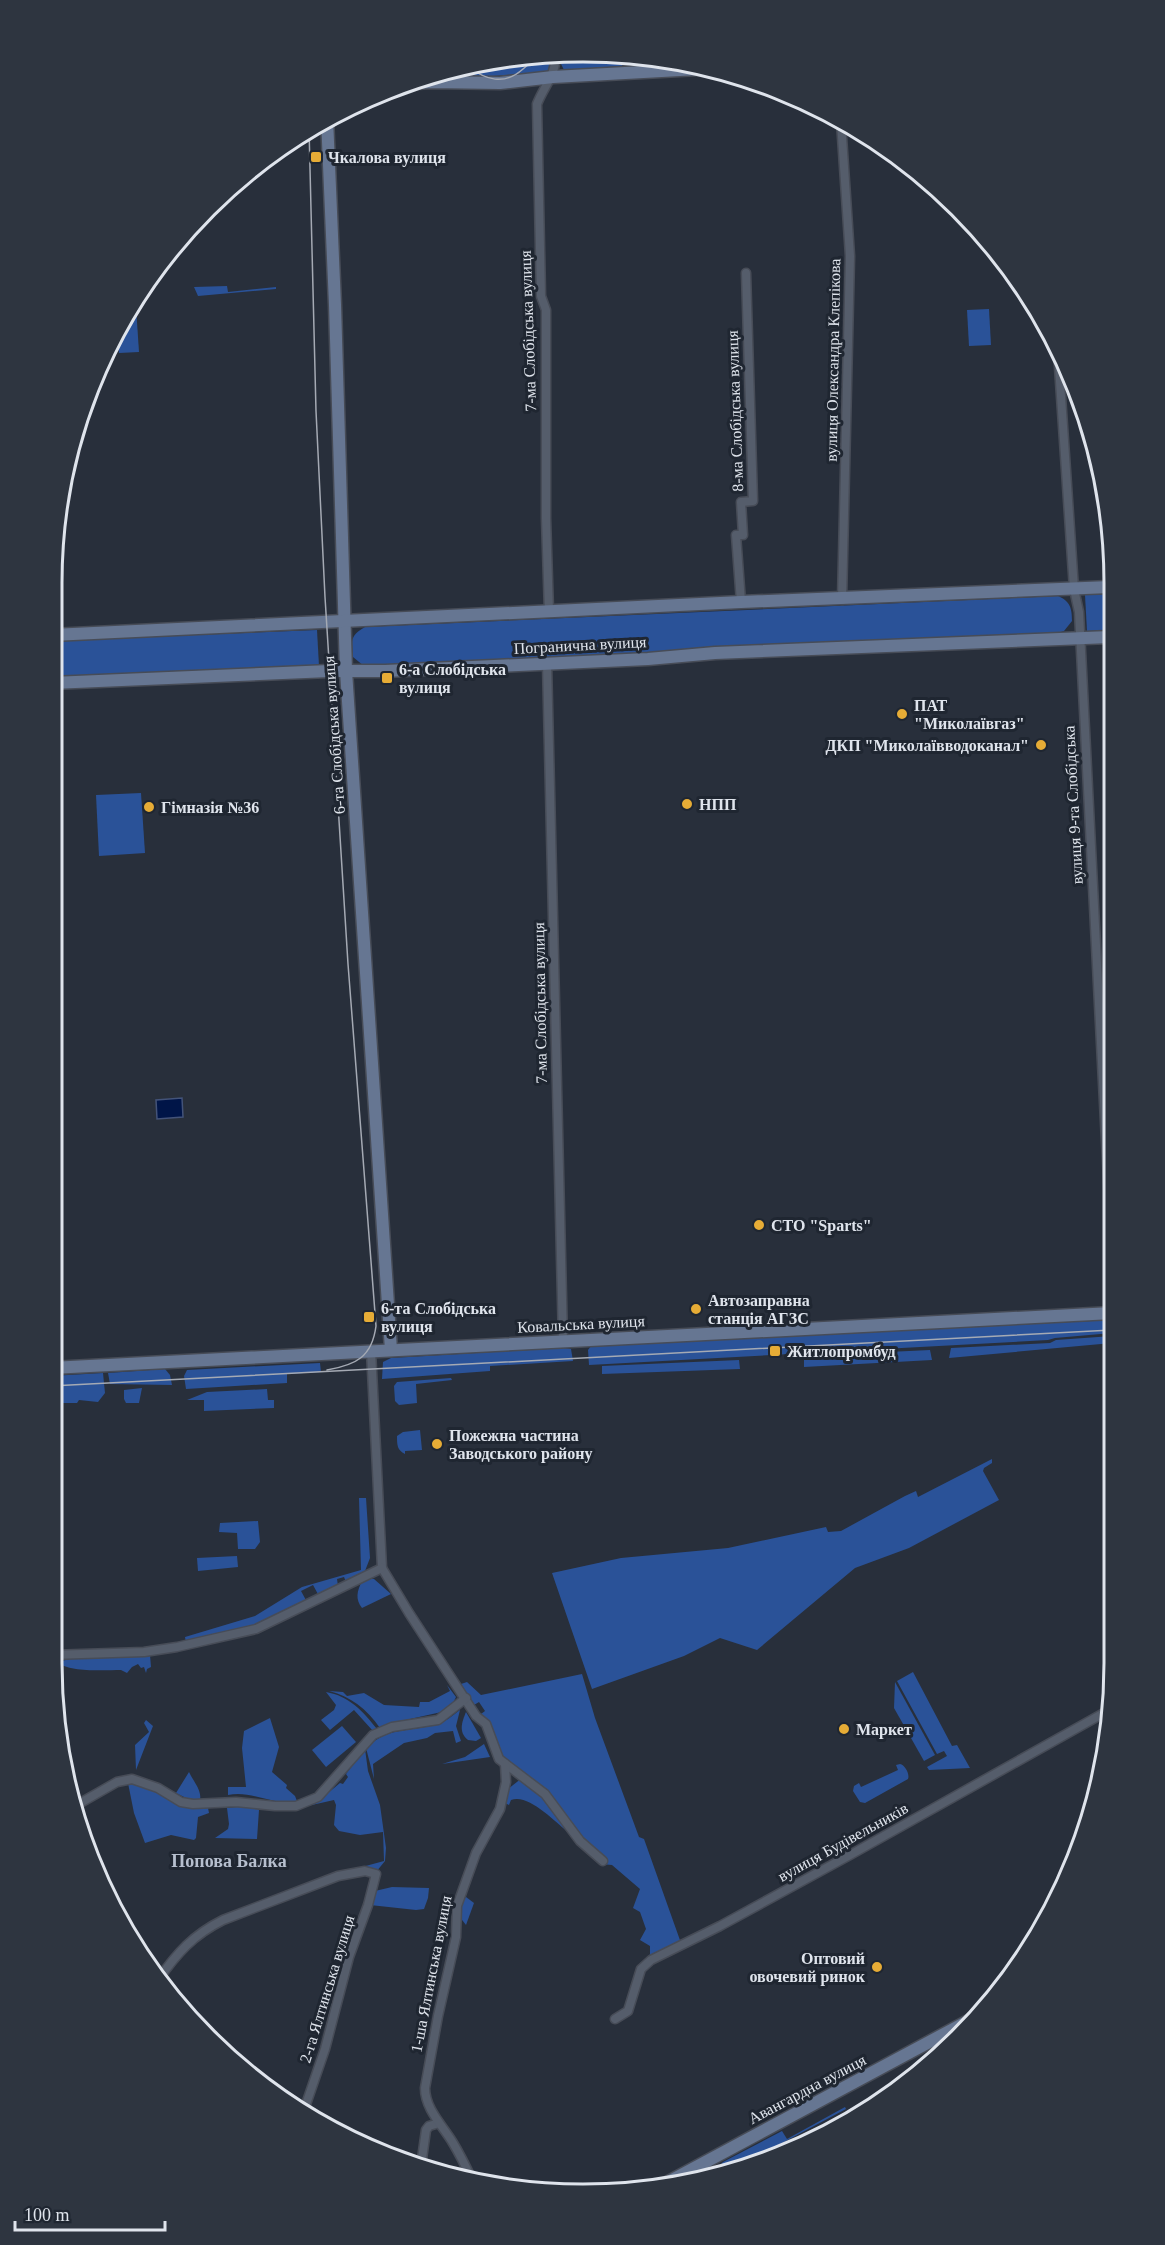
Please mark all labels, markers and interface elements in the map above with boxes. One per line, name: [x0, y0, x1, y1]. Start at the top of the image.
place label: Чкалова вулиця: [328, 149, 446, 167]
marker: Чкалова вулиця: [309, 150, 323, 164]
street label: 7-ма Слобідська вулиця: [517, 249, 540, 412]
street label: вулиця Олександра Клепікова: [823, 258, 844, 462]
street label: 8-ма Слобідська вулиця: [724, 329, 747, 492]
street label: Погранична вулиця: [513, 633, 647, 658]
street label: 6-та Слобідська вулиця: [320, 654, 349, 815]
place label: 6-а Слобідська вулиця: [399, 661, 506, 697]
marker: 6-а Слобідська вулиця: [380, 671, 394, 685]
place label: ПАТ "Миколаївгаз": [914, 697, 1025, 732]
marker: ПАТ "Миколаївгаз": [895, 707, 909, 721]
street label: вулиця 9-та Слобідська: [1060, 725, 1087, 885]
place label: ДКП "Миколаївводоканал": [826, 737, 1029, 755]
marker: ДКП "Миколаївводоканал": [1034, 738, 1048, 752]
place label: НПП: [699, 796, 737, 813]
marker: НПП: [680, 797, 694, 811]
place label: Гімназія №36: [161, 799, 259, 816]
marker: Гімназія №36: [142, 800, 156, 814]
street label: 7-ма Слобідська вулиця: [530, 921, 551, 1084]
place label: СТО "Sparts": [771, 1217, 872, 1235]
marker: СТО "Sparts": [752, 1218, 766, 1232]
place label: Автозаправна станція АГЗС: [708, 1292, 810, 1327]
place label: 6-та Слобідська вулиця: [381, 1300, 496, 1336]
marker: Автозаправна станція АГЗС: [689, 1302, 703, 1316]
marker: 6-та Слобідська вулиця: [362, 1310, 376, 1324]
street label: Ковальська вулиця: [517, 1312, 646, 1337]
place label: Житлопромбуд: [787, 1343, 896, 1361]
marker: Житлопромбуд: [768, 1344, 782, 1358]
place label: Пожежна частина Заводського району: [449, 1427, 592, 1463]
marker: Пожежна частина Заводського району: [430, 1437, 444, 1451]
place label: Маркет: [856, 1721, 912, 1739]
marker: Маркет: [837, 1722, 851, 1736]
street label: вулиця Будівельників: [775, 1799, 912, 1886]
district label: Попова Балка: [171, 1851, 287, 1871]
street label: 1-ша Ялтинська вулиця: [407, 1894, 456, 2054]
street label: 2-га Ялтинська вулиця: [296, 1912, 359, 2065]
place label: Оптовий овочевий ринок: [750, 1950, 866, 1986]
marker: Оптовий овочевий ринок: [870, 1960, 884, 1974]
street label: Авангардна вулиця: [745, 2051, 870, 2128]
scale bar: [15, 2194, 165, 2232]
text: 100 m: [24, 2205, 70, 2225]

